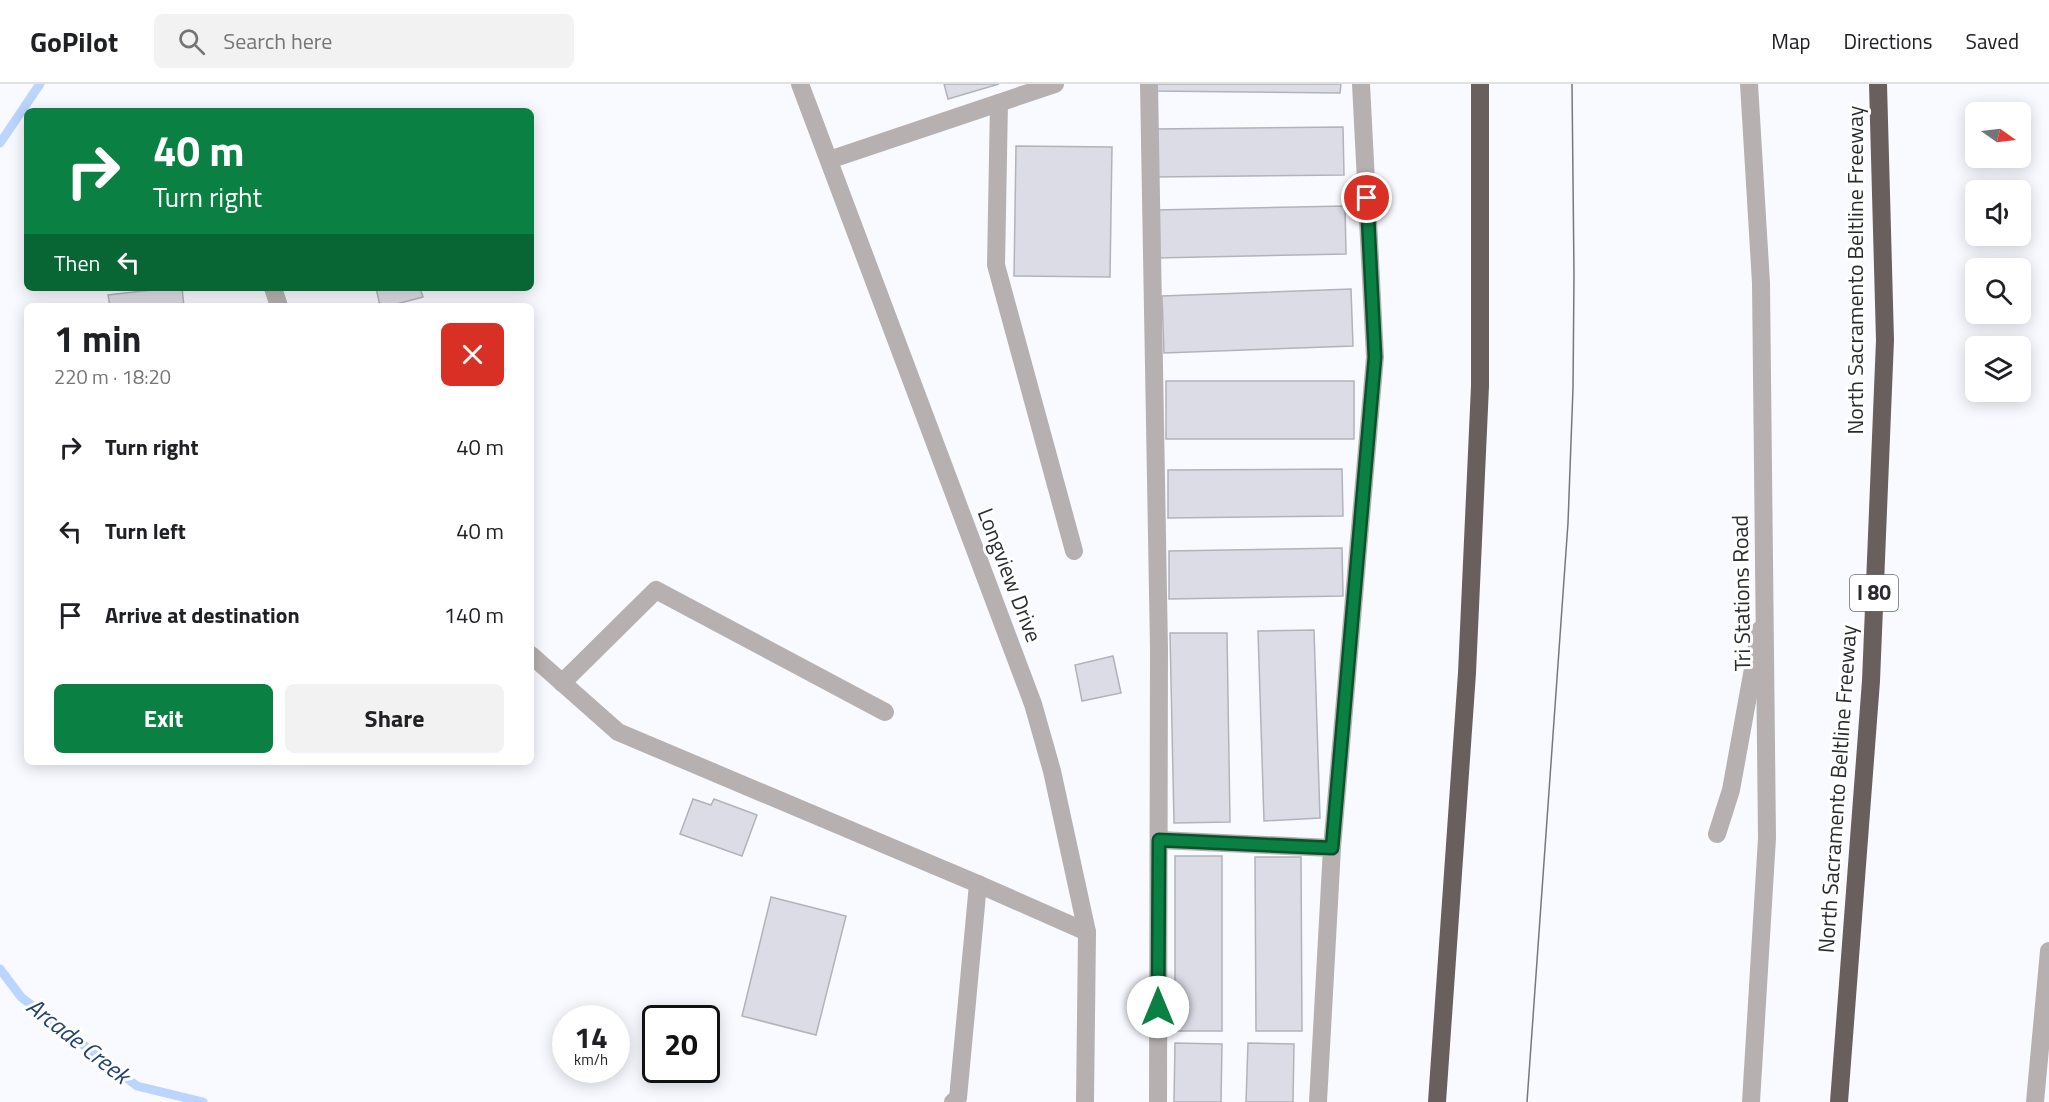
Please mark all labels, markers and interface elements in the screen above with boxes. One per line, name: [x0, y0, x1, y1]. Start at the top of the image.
search box: [154, 14, 574, 68]
text: GoPilot: [30, 20, 118, 63]
text: Search here: [223, 24, 332, 58]
icon: search: [175, 25, 208, 58]
text: Map: [1771, 25, 1811, 57]
text: Directions: [1844, 25, 1933, 57]
text: Saved: [1966, 25, 2019, 57]
north arrow: [1965, 102, 2031, 168]
map controls: [1965, 102, 2031, 402]
street label: North Sacramento Beltline Freeway: [1838, 105, 1872, 434]
text: 40 m: [153, 118, 245, 182]
icon: right: [54, 132, 132, 210]
pin: [1341, 172, 1392, 223]
text: Turn right: [153, 176, 262, 217]
button: sound: [1965, 180, 2031, 246]
icon: arrive: [1350, 181, 1383, 214]
text: Then: [54, 246, 100, 280]
icon: left: [112, 246, 145, 279]
button: search: [1965, 258, 2031, 324]
text: 1 min: [54, 311, 141, 366]
button: close: [441, 323, 504, 386]
button: layers: [1965, 336, 2031, 402]
text: 220 m · 18:20: [54, 361, 171, 392]
text: Turn right: [105, 430, 199, 464]
text: 40 m: [456, 430, 504, 464]
icon: right: [54, 431, 87, 464]
street label: Longview Drive: [969, 503, 1051, 647]
text: Turn left: [105, 514, 186, 548]
text: 40 m: [456, 514, 504, 548]
icon: left: [54, 515, 87, 548]
street label: Tri Stations Road: [1723, 515, 1759, 671]
road number: I 80: [1850, 575, 1898, 611]
text: Arrive at destination: [105, 598, 300, 632]
text: 140 m: [444, 598, 504, 632]
icon: arrive: [54, 599, 87, 632]
street label: North Sacramento Beltline Freeway: [1809, 623, 1865, 954]
button: Exit: [54, 684, 273, 753]
button: Share: [285, 684, 504, 753]
position arrow: [1126, 975, 1190, 1039]
water label: Arcade Creek: [19, 988, 141, 1094]
speed limit sign: 20: [642, 1005, 720, 1083]
text: 14: [574, 1014, 608, 1060]
text: km/h: [574, 1048, 608, 1071]

